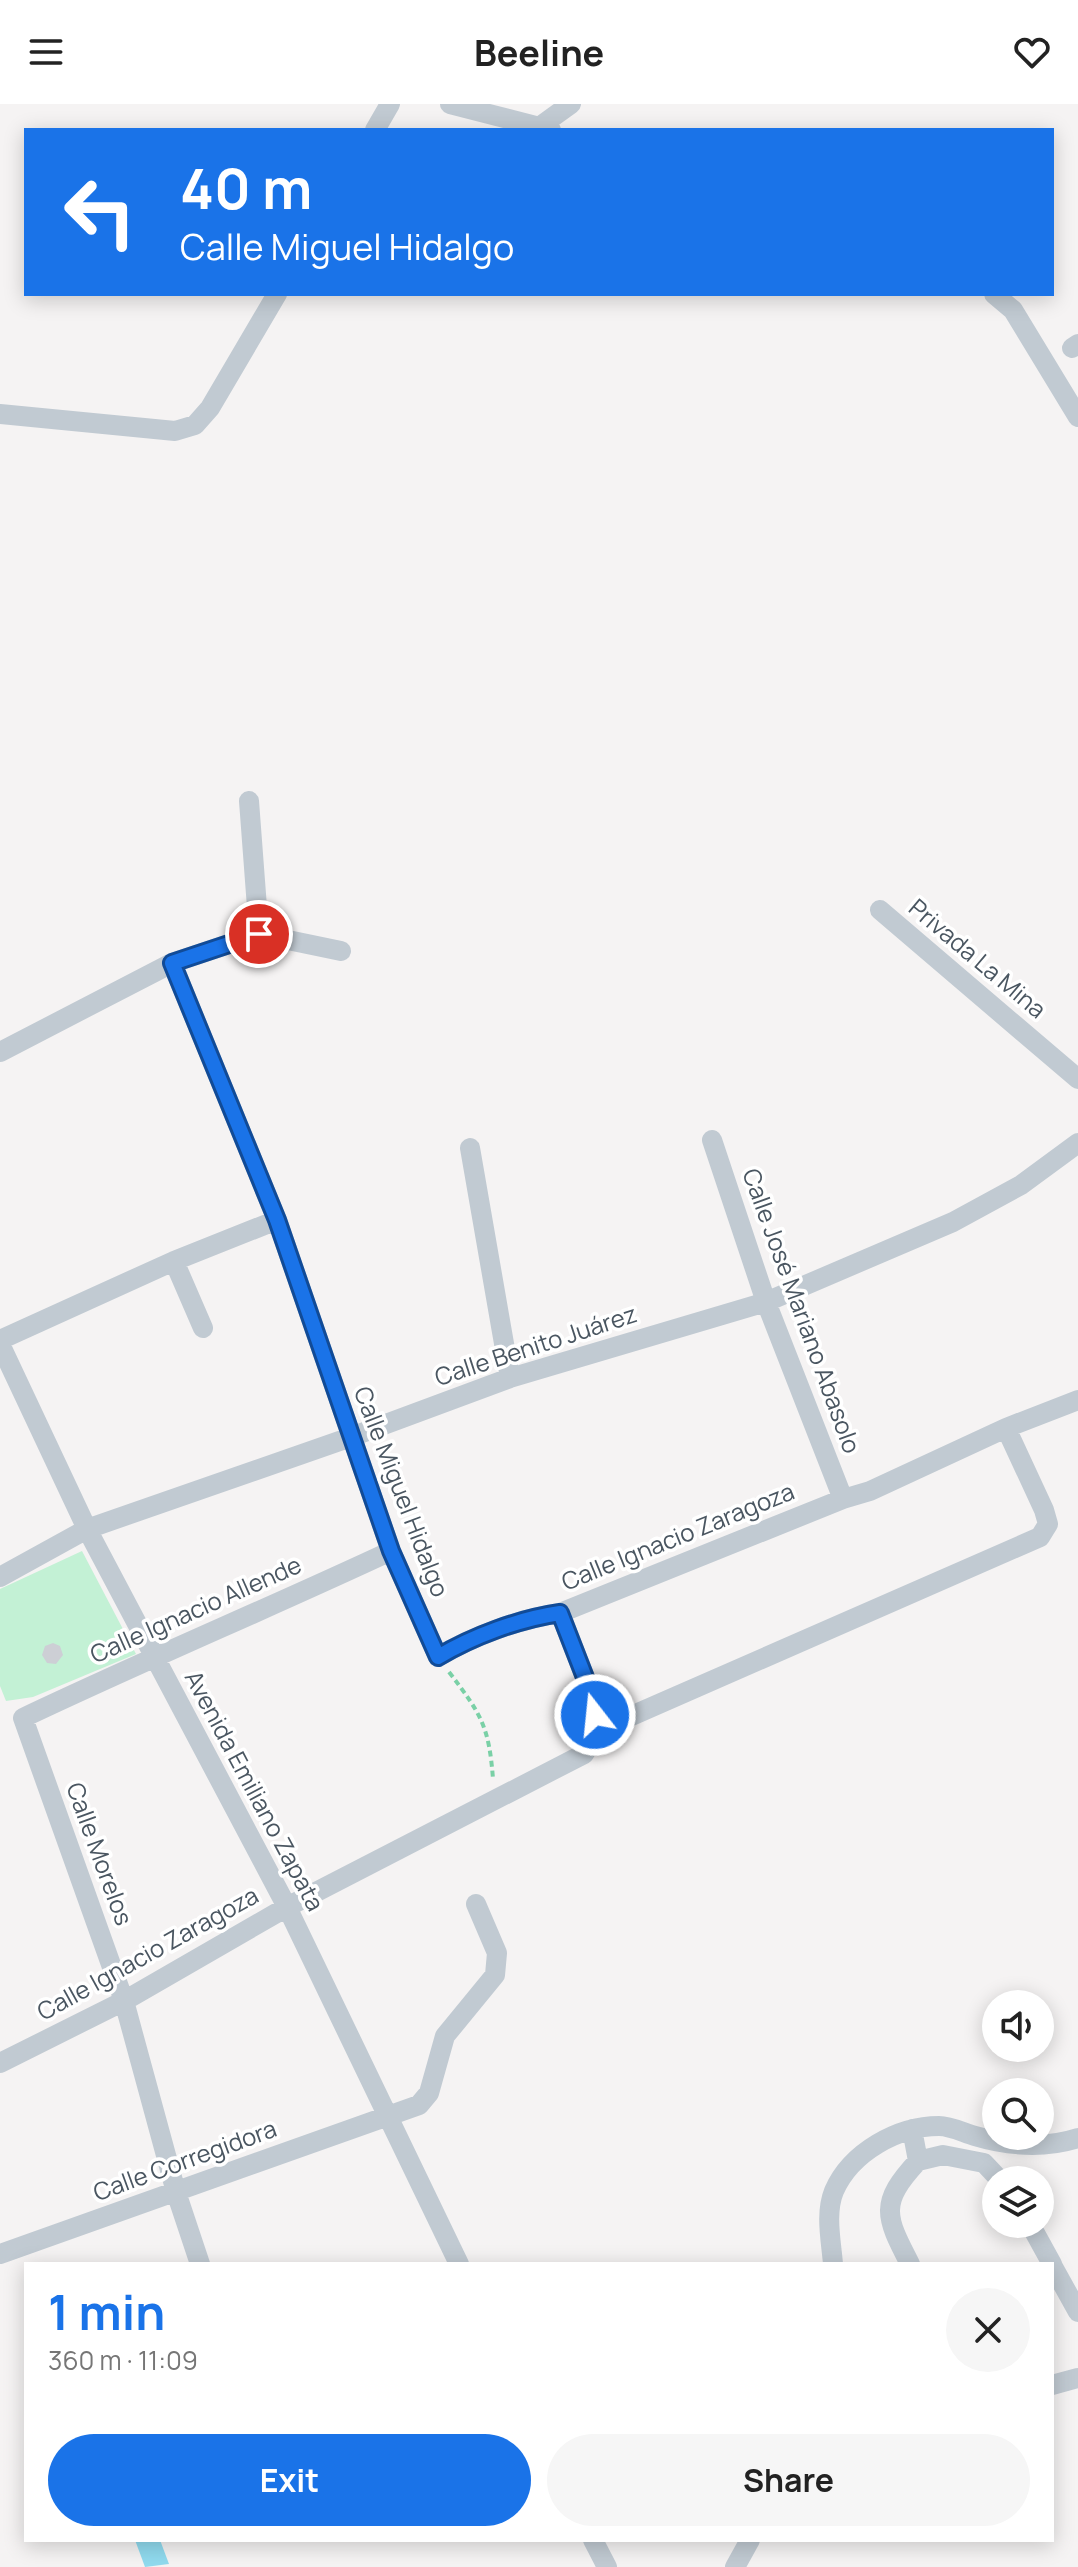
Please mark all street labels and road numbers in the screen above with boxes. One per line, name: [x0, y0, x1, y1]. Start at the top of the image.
street label: Privada La Mina: [902, 891, 1054, 1025]
street label: Calle José Mariano Abasolo: [735, 1164, 869, 1457]
street label: Calle Benito Juárez: [430, 1296, 641, 1393]
street label: Calle Miguel Hidalgo: [347, 1382, 458, 1601]
street label: Calle Ignacio Zaragoza: [556, 1474, 799, 1597]
street label: Calle Ignacio Allende: [85, 1547, 306, 1670]
street label: Avenida Emiliano Zapata: [178, 1664, 333, 1916]
street label: Calle Morelos: [59, 1778, 142, 1929]
street label: Calle Ignacio Zaragoza: [31, 1878, 264, 2027]
street label: Calle Corregidora: [88, 2111, 281, 2208]

